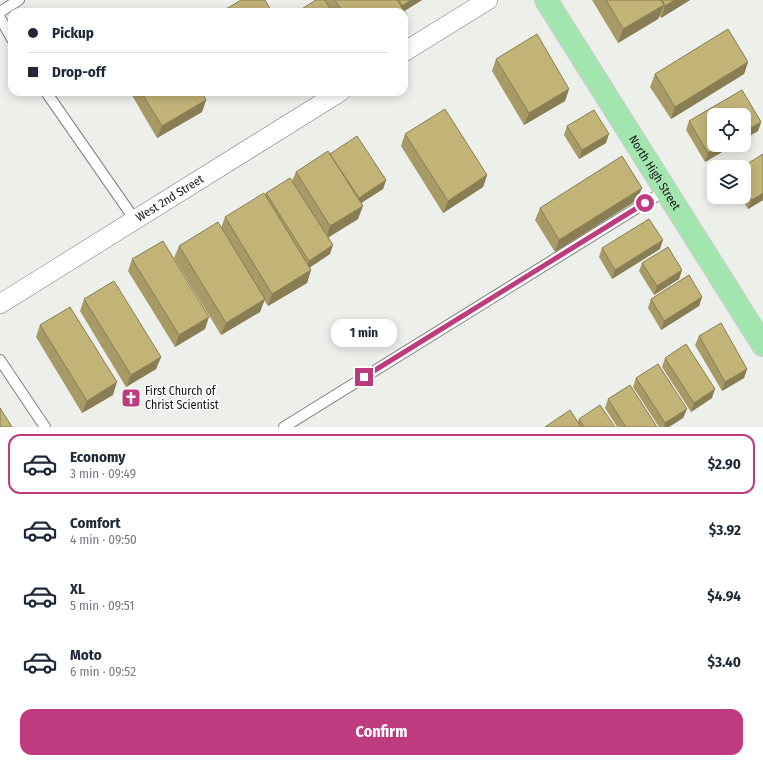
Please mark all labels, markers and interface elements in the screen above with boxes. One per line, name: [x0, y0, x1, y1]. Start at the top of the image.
text: Pickup: [52, 24, 94, 42]
text: Drop-off: [52, 63, 106, 81]
map controls: [707, 108, 751, 204]
button: locate: [707, 108, 751, 152]
street label: North High Street: [626, 133, 683, 213]
button: layers: [707, 160, 751, 204]
street label: West 2nd Street: [133, 172, 206, 225]
route start: [636, 194, 654, 212]
callout: 1 min: [331, 319, 397, 347]
text: 1 min: [350, 325, 378, 340]
route end: [355, 368, 373, 386]
place label: First Church of Christ Scientist: [145, 384, 219, 412]
church icon: First Church of Christ Scientist: [120, 387, 142, 409]
icon: car: [22, 446, 58, 482]
text: Economy: [70, 448, 125, 466]
text: $2.90: [708, 455, 741, 473]
text: 3 min · 09:49: [70, 466, 136, 481]
icon: car: [22, 512, 58, 548]
text: Comfort: [70, 514, 121, 532]
text: $3.92: [709, 521, 741, 539]
text: 4 min · 09:50: [70, 532, 137, 547]
icon: car: [22, 578, 58, 614]
text: XL: [70, 580, 85, 598]
text: $4.94: [707, 587, 741, 605]
text: 5 min · 09:51: [70, 598, 134, 613]
icon: car: [22, 644, 58, 680]
text: Moto: [70, 646, 102, 664]
text: $3.40: [707, 653, 741, 671]
text: 6 min · 09:52: [70, 664, 136, 679]
button: Confirm: [20, 709, 743, 755]

